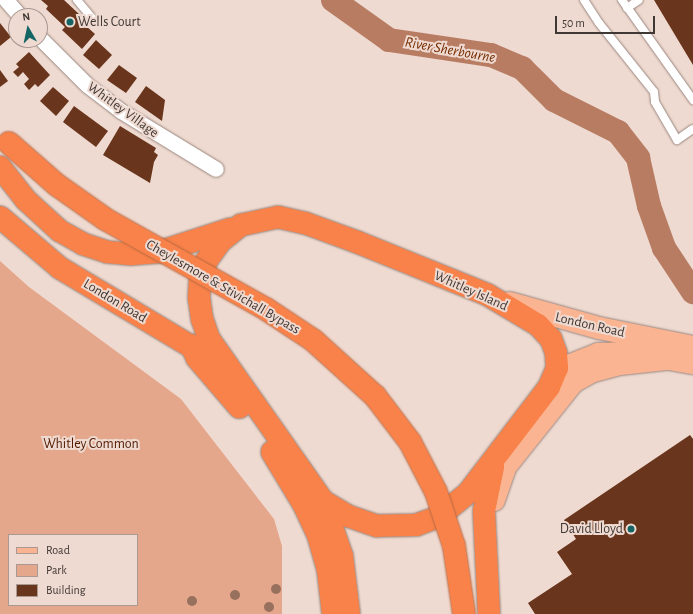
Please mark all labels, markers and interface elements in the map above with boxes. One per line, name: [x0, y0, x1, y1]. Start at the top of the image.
north arrow: [8, 8, 48, 48]
scale bar: [557, 8, 657, 34]
text: N: [22, 11, 31, 23]
place label: Wells Court: [78, 14, 141, 30]
marker: Wells Court: [65, 17, 75, 27]
text: 50 m: [562, 17, 585, 29]
water label: River Sherbourne: [403, 33, 497, 67]
street label: Whitley Village: [84, 79, 162, 141]
street label: Cheylesmore & Stivichall Bypass: [143, 236, 303, 338]
street label: Whitley Island: [432, 267, 510, 315]
street label: London Road: [80, 276, 150, 326]
street label: London Road: [554, 309, 626, 341]
park label: Whitley Common: [43, 436, 139, 452]
place label: David Lloyd: [560, 521, 623, 537]
marker: David Lloyd: [626, 524, 636, 534]
legend: [8, 534, 138, 606]
text: Road: [46, 544, 70, 556]
text: Park: [46, 564, 67, 576]
text: Building: [46, 584, 86, 596]

